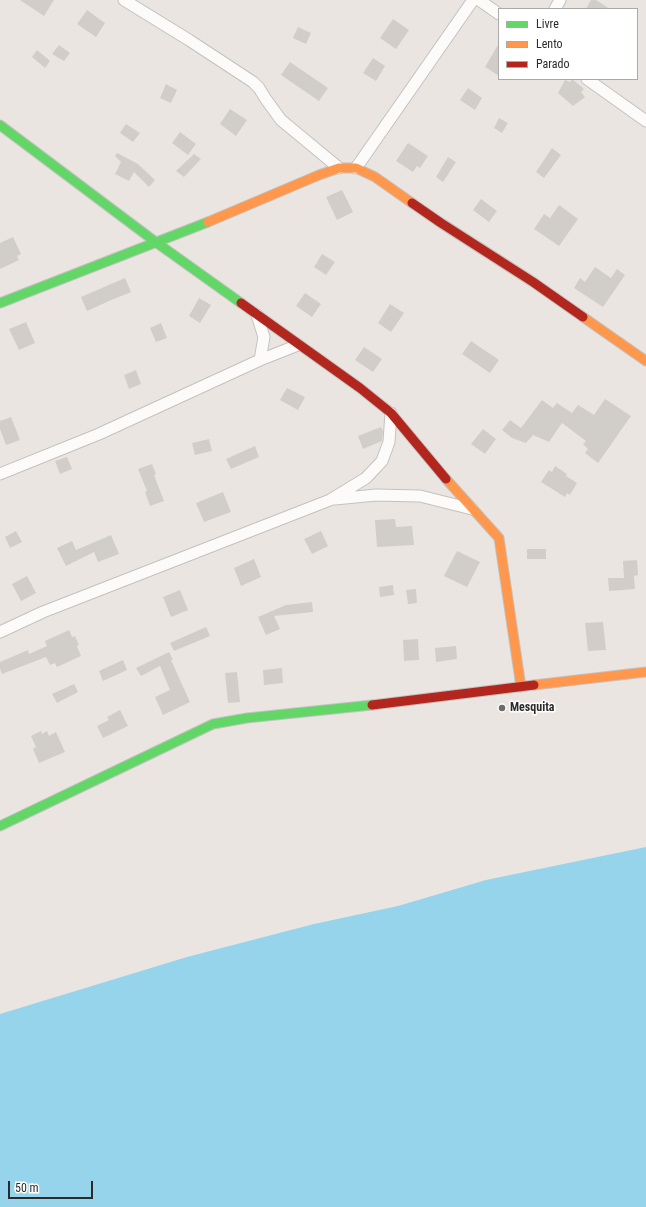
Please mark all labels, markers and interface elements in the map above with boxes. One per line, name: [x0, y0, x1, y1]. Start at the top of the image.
legend: [498, 8, 638, 80]
text: Livre: [536, 17, 559, 31]
text: Lento: [536, 37, 563, 51]
text: Parado: [536, 57, 569, 71]
place label: Mesquita: [510, 701, 555, 715]
marker: Mesquita: [497, 703, 507, 713]
scale bar: [10, 1173, 95, 1199]
text: 50 m: [15, 1181, 39, 1195]

